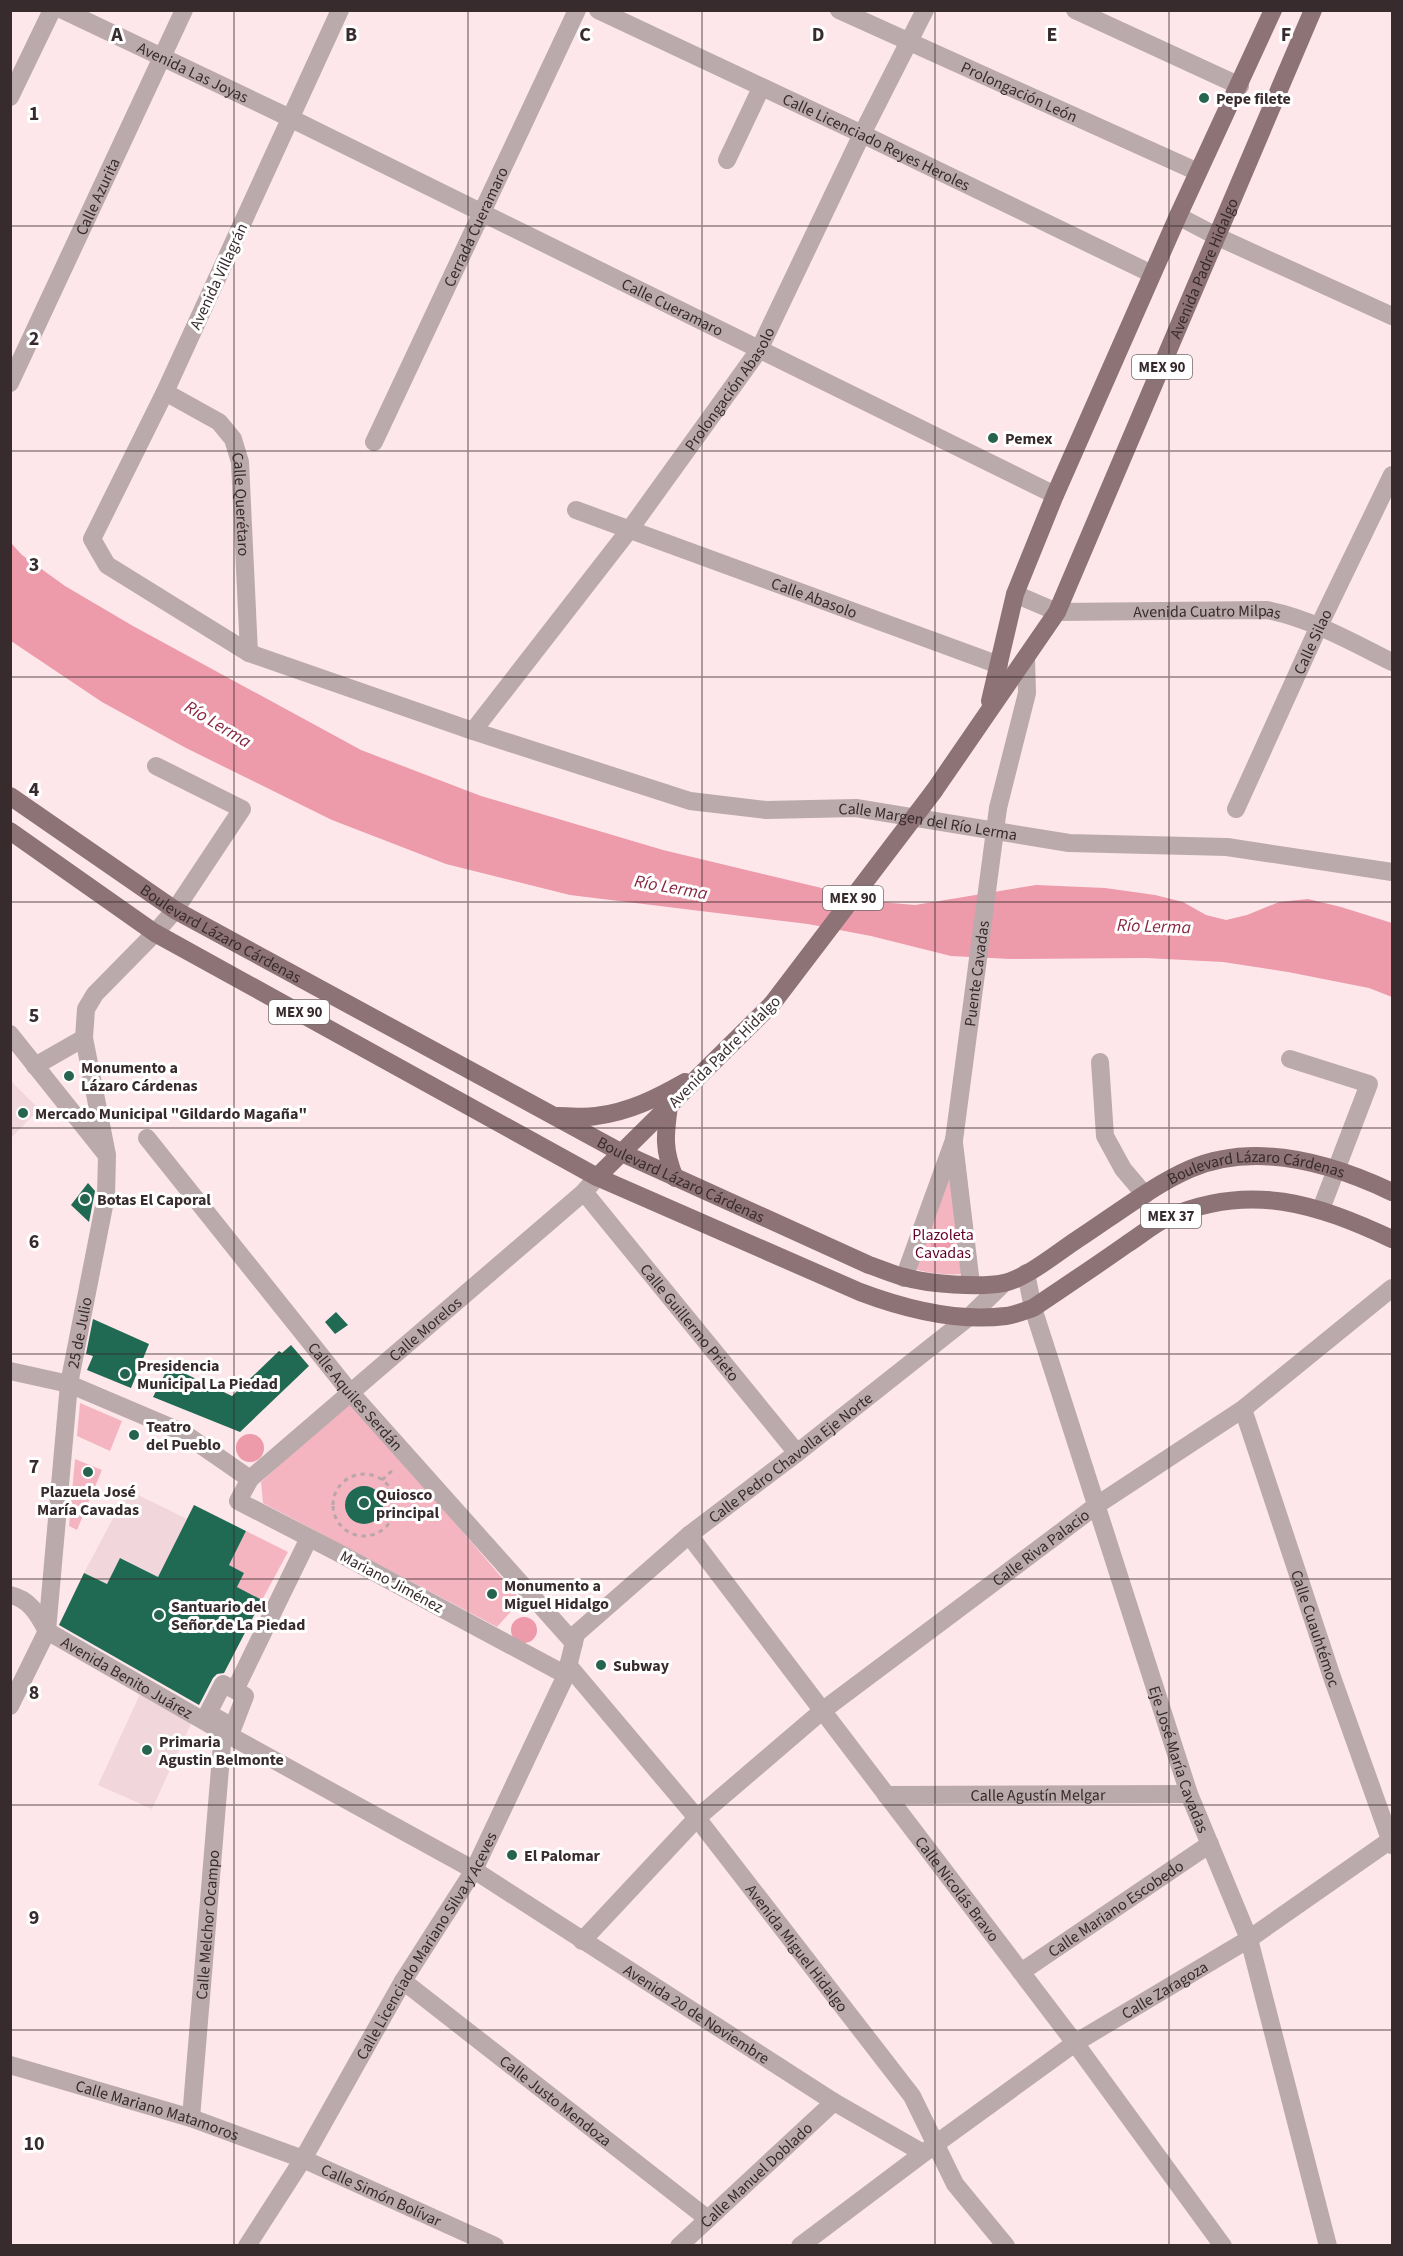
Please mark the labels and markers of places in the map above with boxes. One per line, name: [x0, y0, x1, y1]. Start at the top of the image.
place label: Pepe filete: [1216, 88, 1291, 110]
marker: Pepe filete: [1197, 91, 1211, 105]
place label: Pemex: [1005, 428, 1052, 450]
marker: Pemex: [986, 431, 1000, 445]
place label: Monumento a Lázaro Cárdenas: [81, 1057, 198, 1097]
marker: Monumento a Lázaro Cárdenas: [62, 1069, 76, 1083]
place label: Mercado Municipal "Gildardo Magaña": [35, 1103, 307, 1125]
marker: Mercado Municipal "Gildardo Magaña": [16, 1106, 30, 1120]
place label: Botas El Caporal: [97, 1189, 211, 1211]
marker: Botas El Caporal: [78, 1192, 92, 1206]
place label: Presidencia Municipal La Piedad: [137, 1355, 278, 1395]
marker: Presidencia Municipal La Piedad: [118, 1367, 132, 1381]
place label: Teatro del Pueblo: [146, 1416, 221, 1456]
marker: Teatro del Pueblo: [127, 1428, 141, 1442]
marker: Plazuela José María Cavadas: [81, 1465, 95, 1479]
place label: Plazuela José María Cavadas: [37, 1481, 139, 1521]
place label: Quiosco principal: [376, 1484, 439, 1524]
marker: Quiosco principal: [357, 1496, 371, 1510]
place label: Monumento a Miguel Hidalgo: [504, 1575, 609, 1615]
marker: Monumento a Miguel Hidalgo: [485, 1587, 499, 1601]
place label: Santuario del Señor de La Piedad: [171, 1596, 305, 1636]
marker: Santuario del Señor de La Piedad: [152, 1608, 166, 1622]
place label: Subway: [613, 1655, 670, 1677]
marker: Subway: [594, 1658, 608, 1672]
place label: Primaria Agustin Belmonte: [158, 1731, 284, 1771]
marker: Primaria Agustin Belmonte: [140, 1743, 154, 1757]
place label: El Palomar: [524, 1845, 601, 1867]
marker: El Palomar: [505, 1848, 519, 1862]

